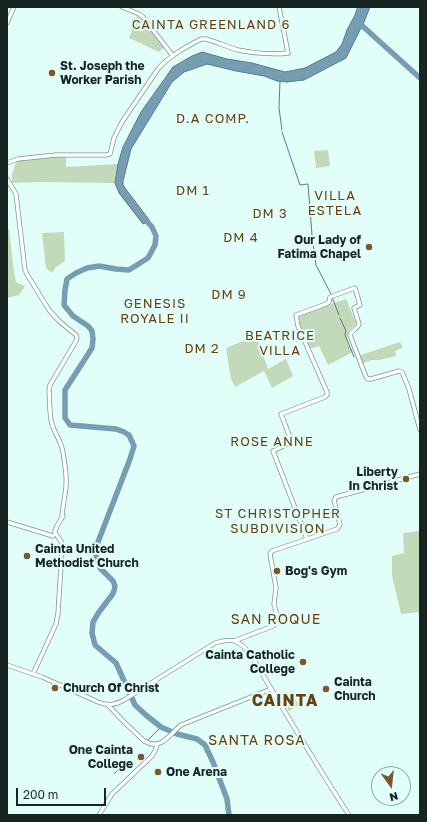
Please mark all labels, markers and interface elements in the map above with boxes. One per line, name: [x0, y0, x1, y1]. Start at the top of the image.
district label: CAINTA GREENLAND 6: [132, 17, 290, 33]
place label: St. Joseph the Worker Parish: [60, 59, 144, 87]
marker: St. Joseph the Worker Parish: [47, 68, 57, 78]
district label: D.A COMP.: [176, 111, 250, 127]
district label: DM 1: [176, 183, 210, 199]
district label: VILLA ESTELA: [308, 188, 362, 219]
district label: DM 3: [252, 206, 288, 222]
district label: DM 4: [223, 230, 259, 246]
place label: Our Lady of Fatima Chapel: [277, 233, 361, 261]
marker: Our Lady of Fatima Chapel: [364, 242, 374, 252]
district label: DM 9: [211, 287, 247, 303]
district label: GENESIS ROYALE II: [120, 296, 190, 327]
district label: BEATRICE VILLA: [245, 328, 315, 359]
district label: DM 2: [184, 341, 220, 357]
district label: ROSE ANNE: [230, 434, 314, 450]
place label: Liberty In Christ: [348, 465, 398, 493]
marker: Liberty In Christ: [401, 474, 411, 484]
district label: ST CHRISTOPHER SUBDIVISION: [215, 506, 341, 537]
place label: Cainta United Methodist Church: [35, 542, 139, 570]
marker: Cainta United Methodist Church: [22, 551, 32, 561]
place label: Bog's Gym: [285, 564, 347, 578]
marker: Bog's Gym: [272, 566, 282, 576]
district label: SAN ROQUE: [231, 612, 321, 628]
place label: Cainta Catholic College: [205, 648, 295, 676]
marker: Cainta Catholic College: [298, 657, 308, 667]
place label: Cainta Church: [334, 675, 376, 703]
place label: Church Of Christ: [63, 681, 159, 695]
marker: Church Of Christ: [50, 683, 60, 693]
marker: Cainta Church: [321, 684, 331, 694]
district label: CAINTA: [252, 691, 318, 711]
district label: SANTA ROSA: [208, 733, 306, 749]
place label: One Cainta College: [69, 743, 133, 771]
marker: One Cainta College: [136, 752, 146, 762]
place label: One Arena: [166, 765, 227, 779]
north arrow: [371, 766, 411, 806]
marker: One Arena: [153, 767, 163, 777]
scale bar: [18, 780, 108, 806]
text: 200 m: [23, 787, 58, 802]
text: N: [388, 790, 400, 804]

